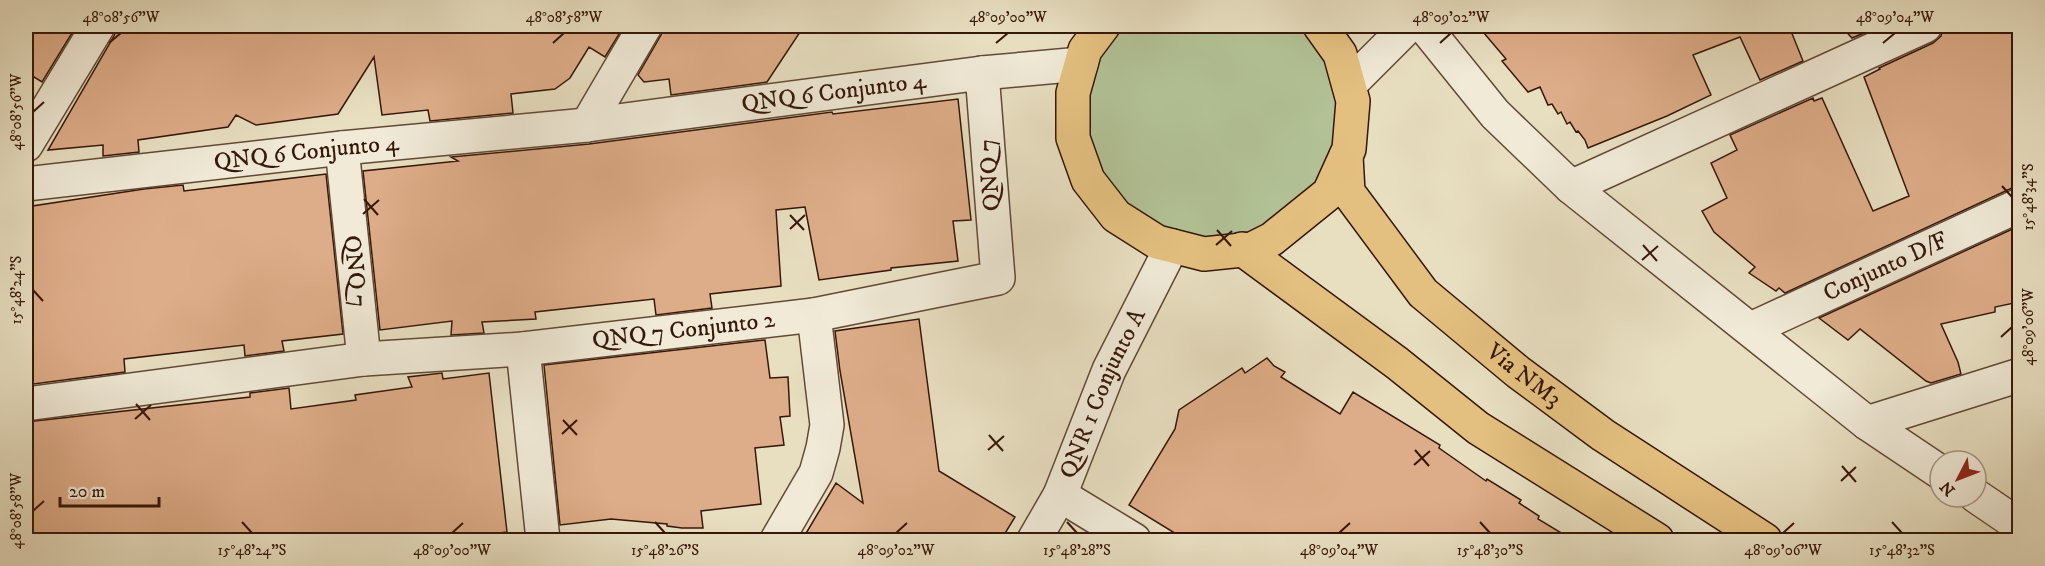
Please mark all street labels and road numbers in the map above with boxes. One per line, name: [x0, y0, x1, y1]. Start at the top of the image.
street label: QNQ 6 Conjunto 4: [740, 65, 929, 120]
street label: QNQ 6 Conjunto 4: [212, 128, 401, 178]
street label: QNQ 7: [973, 138, 1007, 212]
street label: Conjunto D/F: [1818, 225, 1953, 309]
street label: QNQ 7: [336, 234, 374, 309]
street label: QNR 1 Conjunto A: [1053, 303, 1153, 483]
street label: QNQ 7 Conjunto 2: [590, 305, 777, 356]
street label: Via NM3: [1479, 336, 1567, 414]

